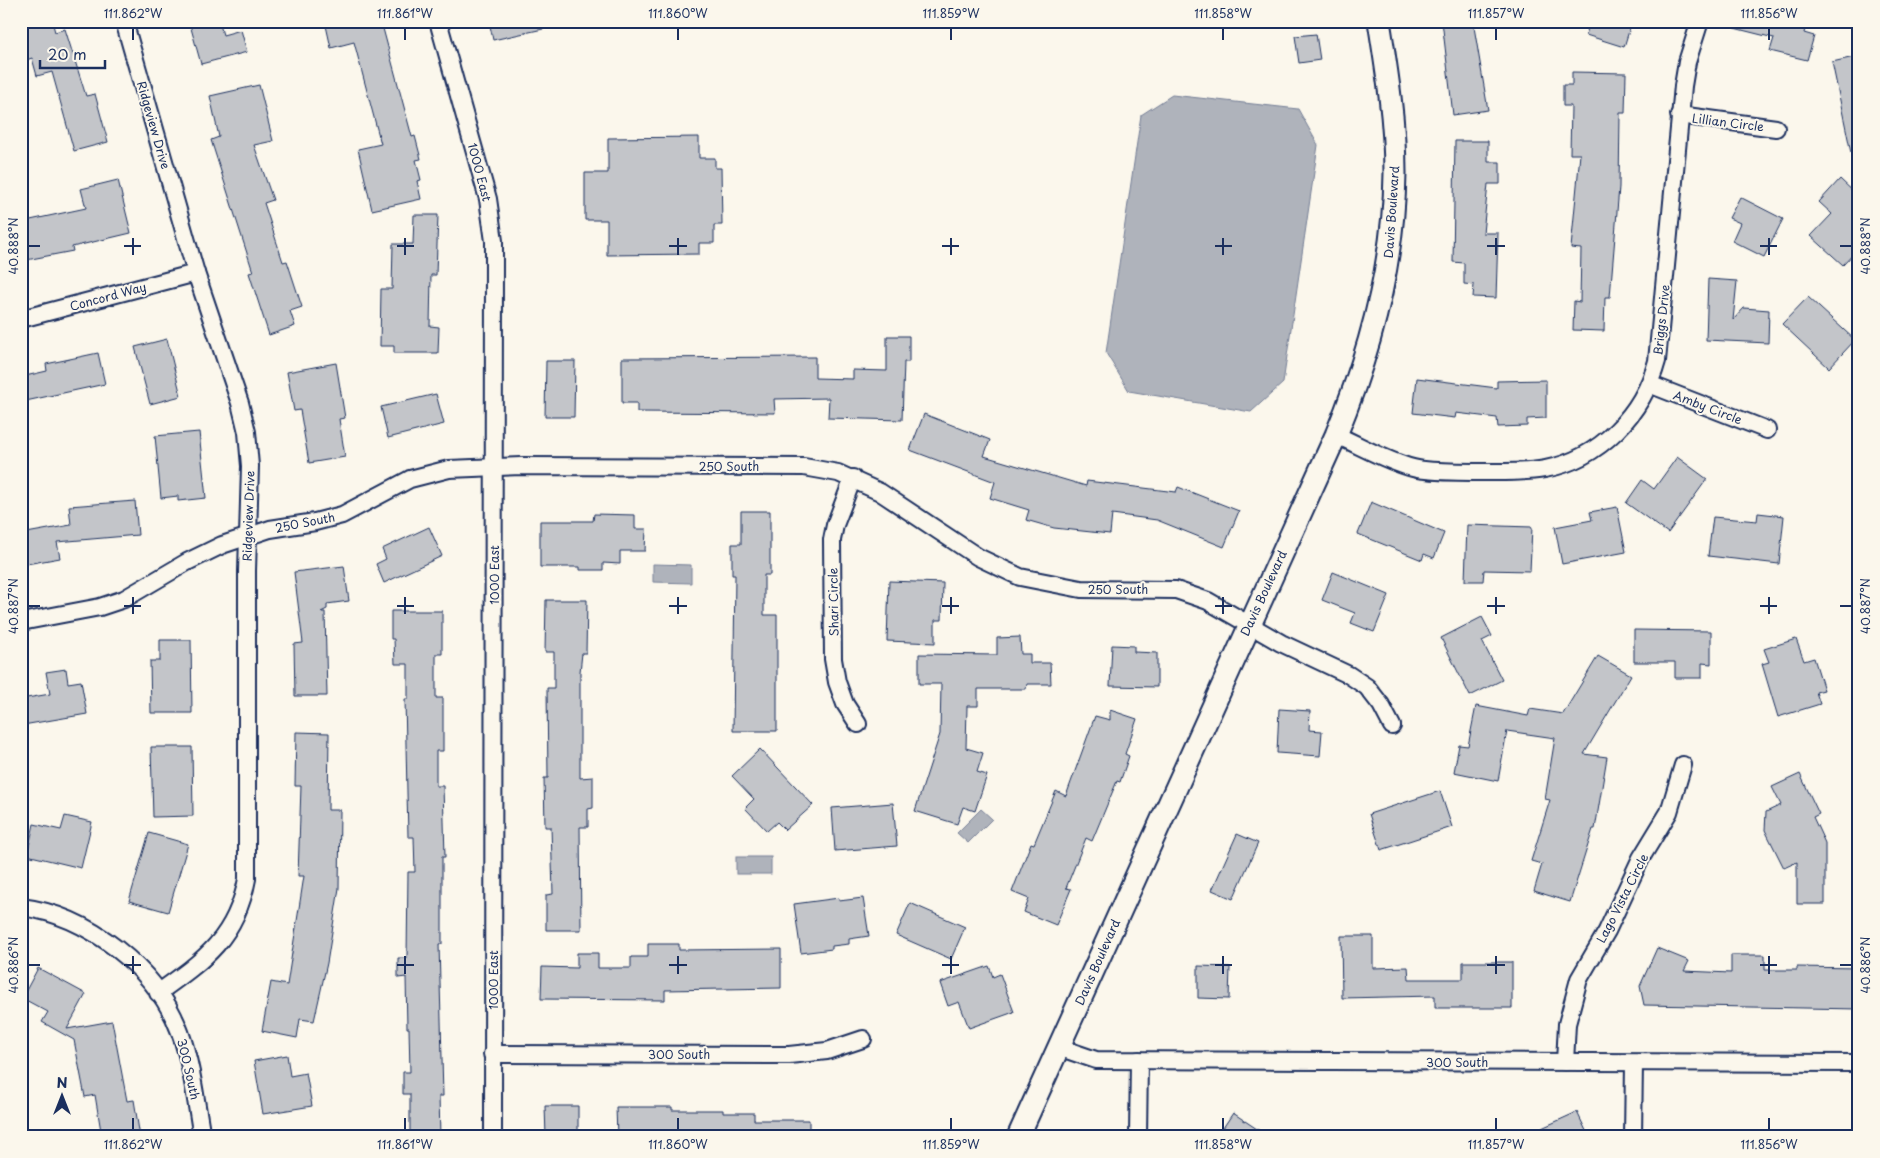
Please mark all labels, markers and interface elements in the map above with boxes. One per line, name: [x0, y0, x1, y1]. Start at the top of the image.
text: 111.862°W: [104, 4, 163, 22]
text: 111.861°W: [377, 4, 434, 22]
text: 111.860°W: [648, 4, 708, 22]
text: 111.859°W: [922, 4, 980, 22]
text: 111.858°W: [1194, 4, 1252, 22]
text: 111.857°W: [1468, 4, 1525, 22]
text: 111.856°W: [1740, 4, 1798, 22]
scale bar: [40, 38, 105, 70]
text: 20 m: [48, 42, 87, 65]
street label: Ridgeview Drive: [133, 79, 175, 171]
street label: Lillian Circle: [1691, 109, 1765, 135]
street label: 1000 East: [464, 141, 496, 203]
street label: Davis Boulevard: [1379, 164, 1403, 259]
text: 40.888°N: [4, 217, 22, 275]
text: 40.888°N: [1856, 217, 1874, 275]
street label: Concord Way: [68, 277, 148, 315]
street label: Briggs Drive: [1648, 284, 1674, 356]
street label: Amby Circle: [1671, 386, 1745, 428]
street label: 250 South: [699, 457, 759, 475]
street label: Ridgeview Drive: [237, 470, 259, 562]
street label: 250 South: [273, 507, 337, 537]
street label: 1000 East: [485, 545, 503, 605]
street label: Davis Boulevard: [1235, 547, 1291, 639]
street label: Shari Circle: [823, 567, 843, 637]
text: 40.887°N: [4, 578, 22, 634]
text: 40.887°N: [1856, 578, 1874, 634]
street label: 250 South: [1088, 580, 1148, 598]
street label: Lago Vista Circle: [1592, 850, 1652, 946]
street label: Davis Boulevard: [1070, 915, 1124, 1008]
text: 40.886°N: [4, 937, 22, 993]
text: 40.886°N: [1856, 937, 1874, 993]
street label: 1000 East: [484, 950, 502, 1010]
street label: 300 South: [173, 1037, 205, 1101]
street label: 300 South: [648, 1045, 710, 1063]
street label: 300 South: [1426, 1053, 1488, 1071]
north arrow: [38, 1070, 88, 1120]
text: N: [56, 1072, 68, 1093]
text: 111.862°W: [104, 1135, 163, 1153]
text: 111.861°W: [377, 1135, 434, 1153]
text: 111.860°W: [648, 1135, 708, 1153]
text: 111.859°W: [922, 1135, 980, 1153]
text: 111.858°W: [1194, 1135, 1252, 1153]
text: 111.857°W: [1468, 1135, 1525, 1153]
text: 111.856°W: [1740, 1135, 1798, 1153]

